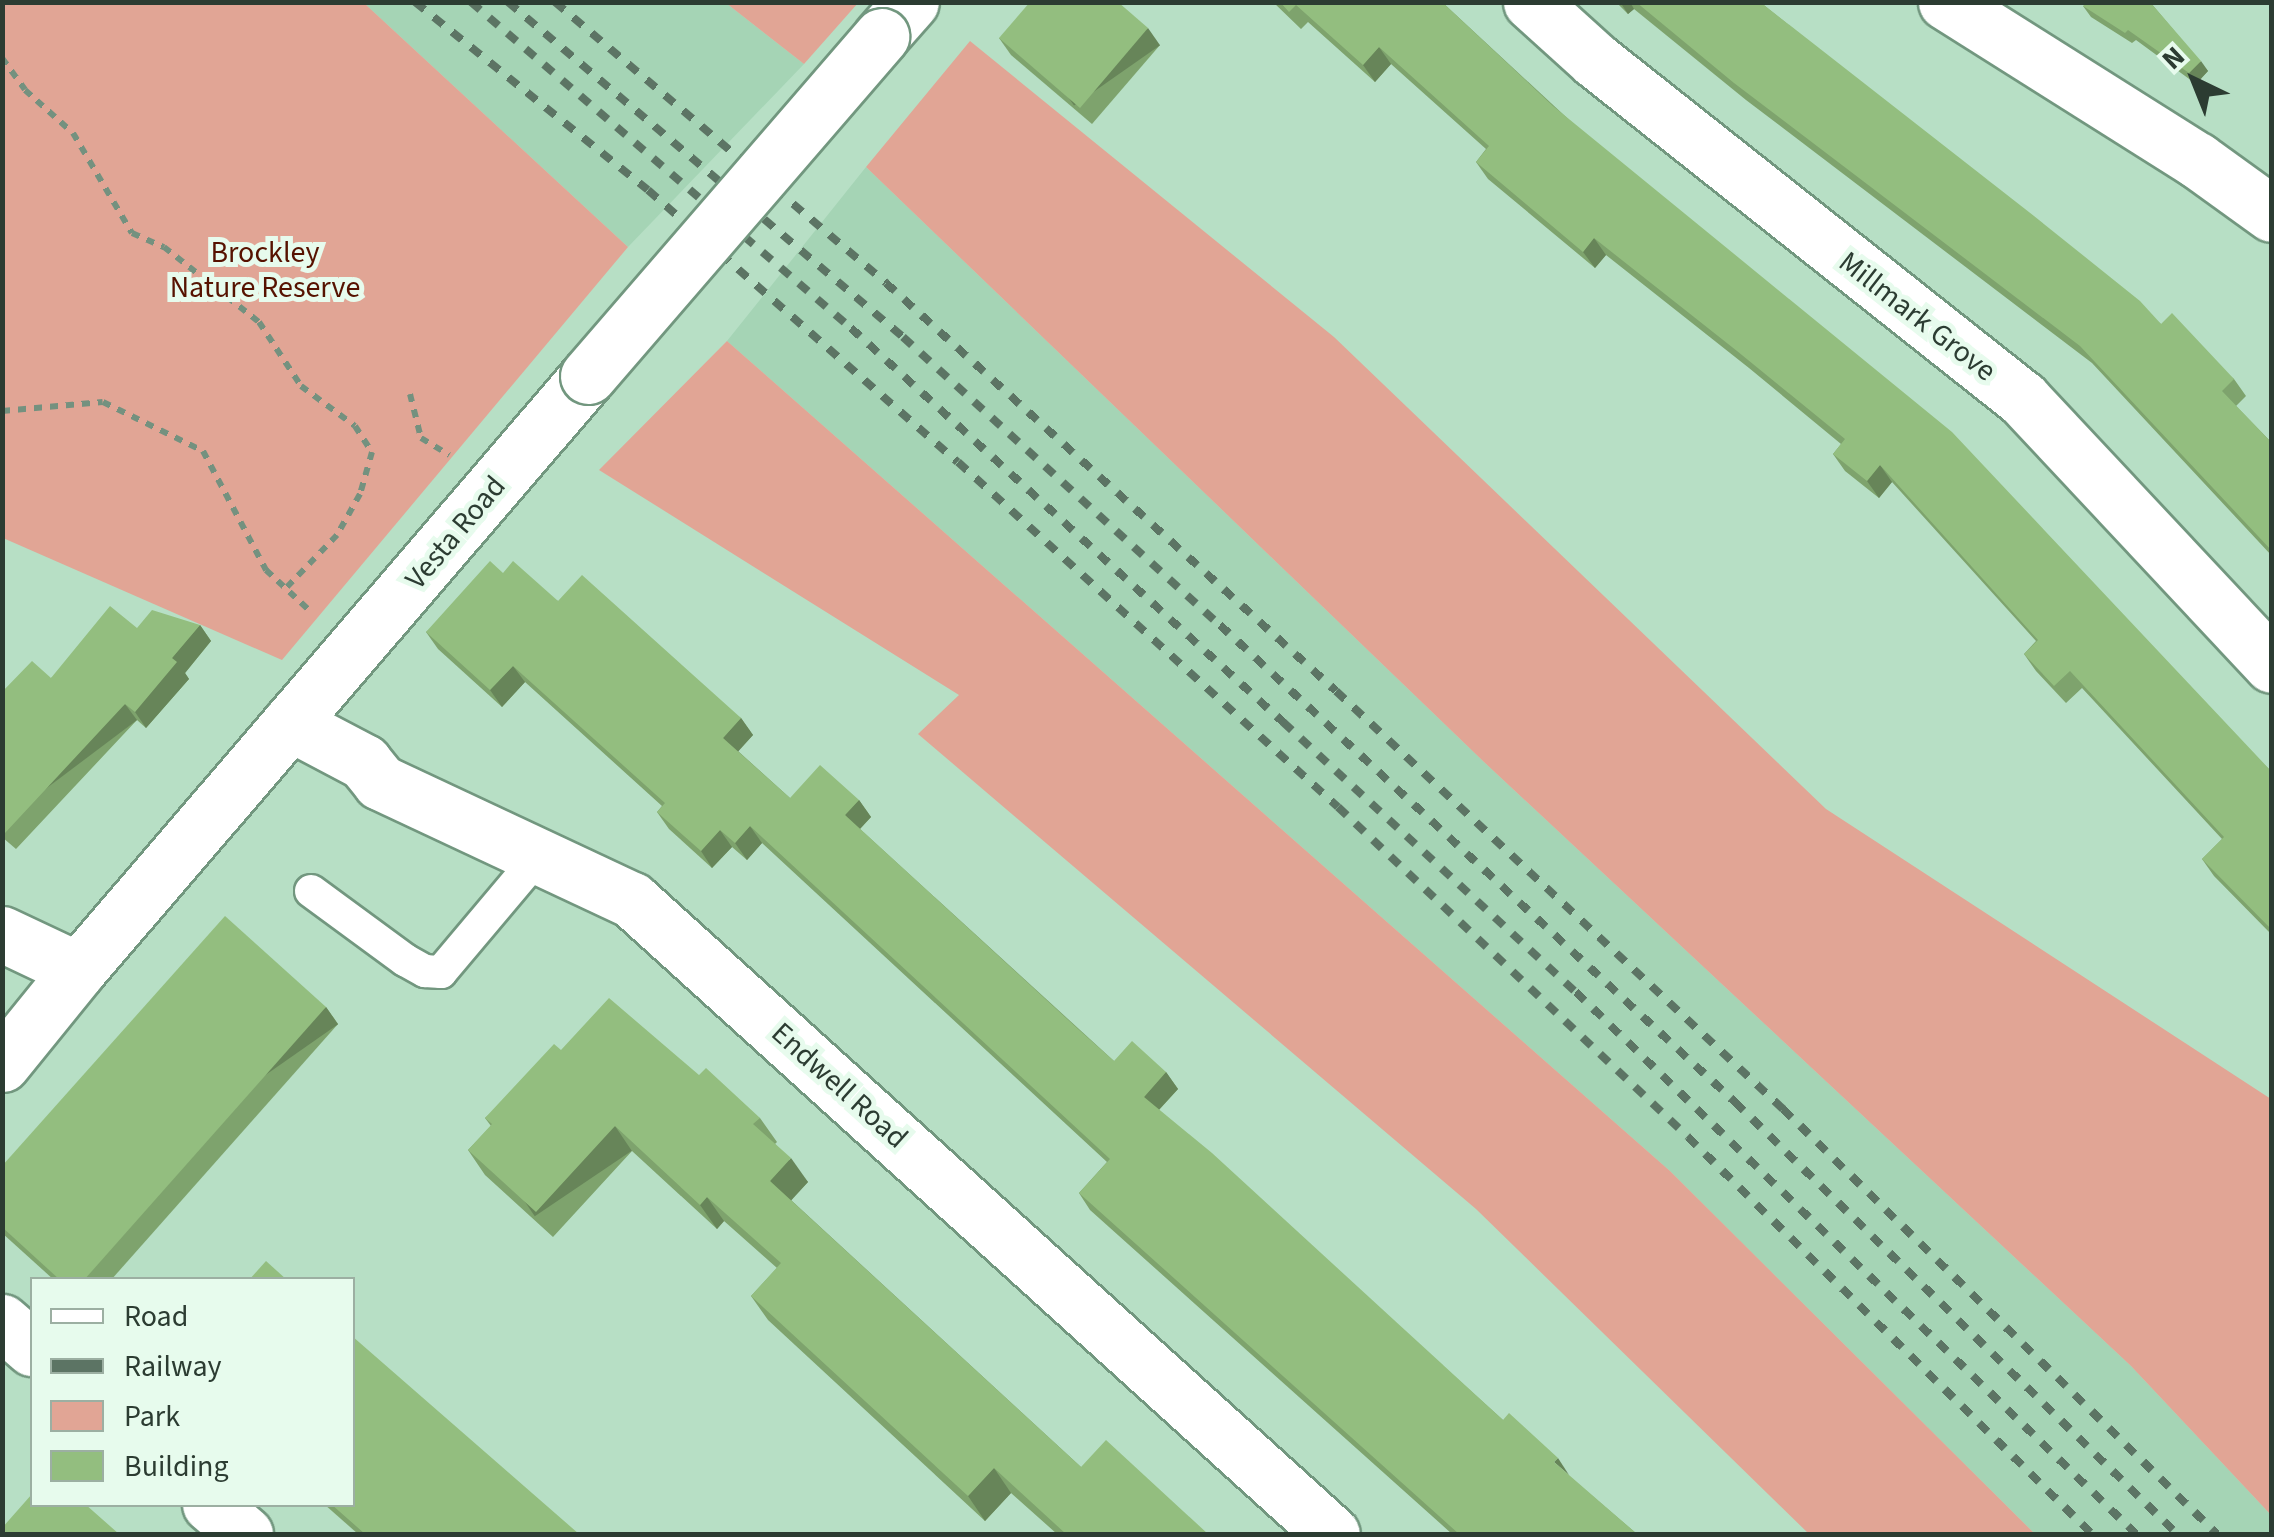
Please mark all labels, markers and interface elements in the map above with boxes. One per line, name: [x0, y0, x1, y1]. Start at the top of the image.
north arrow: [2144, 30, 2244, 130]
text: N: [2153, 37, 2194, 79]
park label: Brockley Nature Reserve: [170, 235, 360, 306]
street label: Millmark Grove: [1831, 245, 2003, 389]
street label: Vesta Road: [398, 469, 514, 597]
street label: Endwell Road: [763, 1015, 915, 1157]
legend: [30, 1277, 355, 1507]
text: Road: [124, 1295, 188, 1338]
text: Railway: [124, 1345, 222, 1388]
text: Park: [124, 1395, 180, 1438]
text: Building: [124, 1445, 229, 1488]

